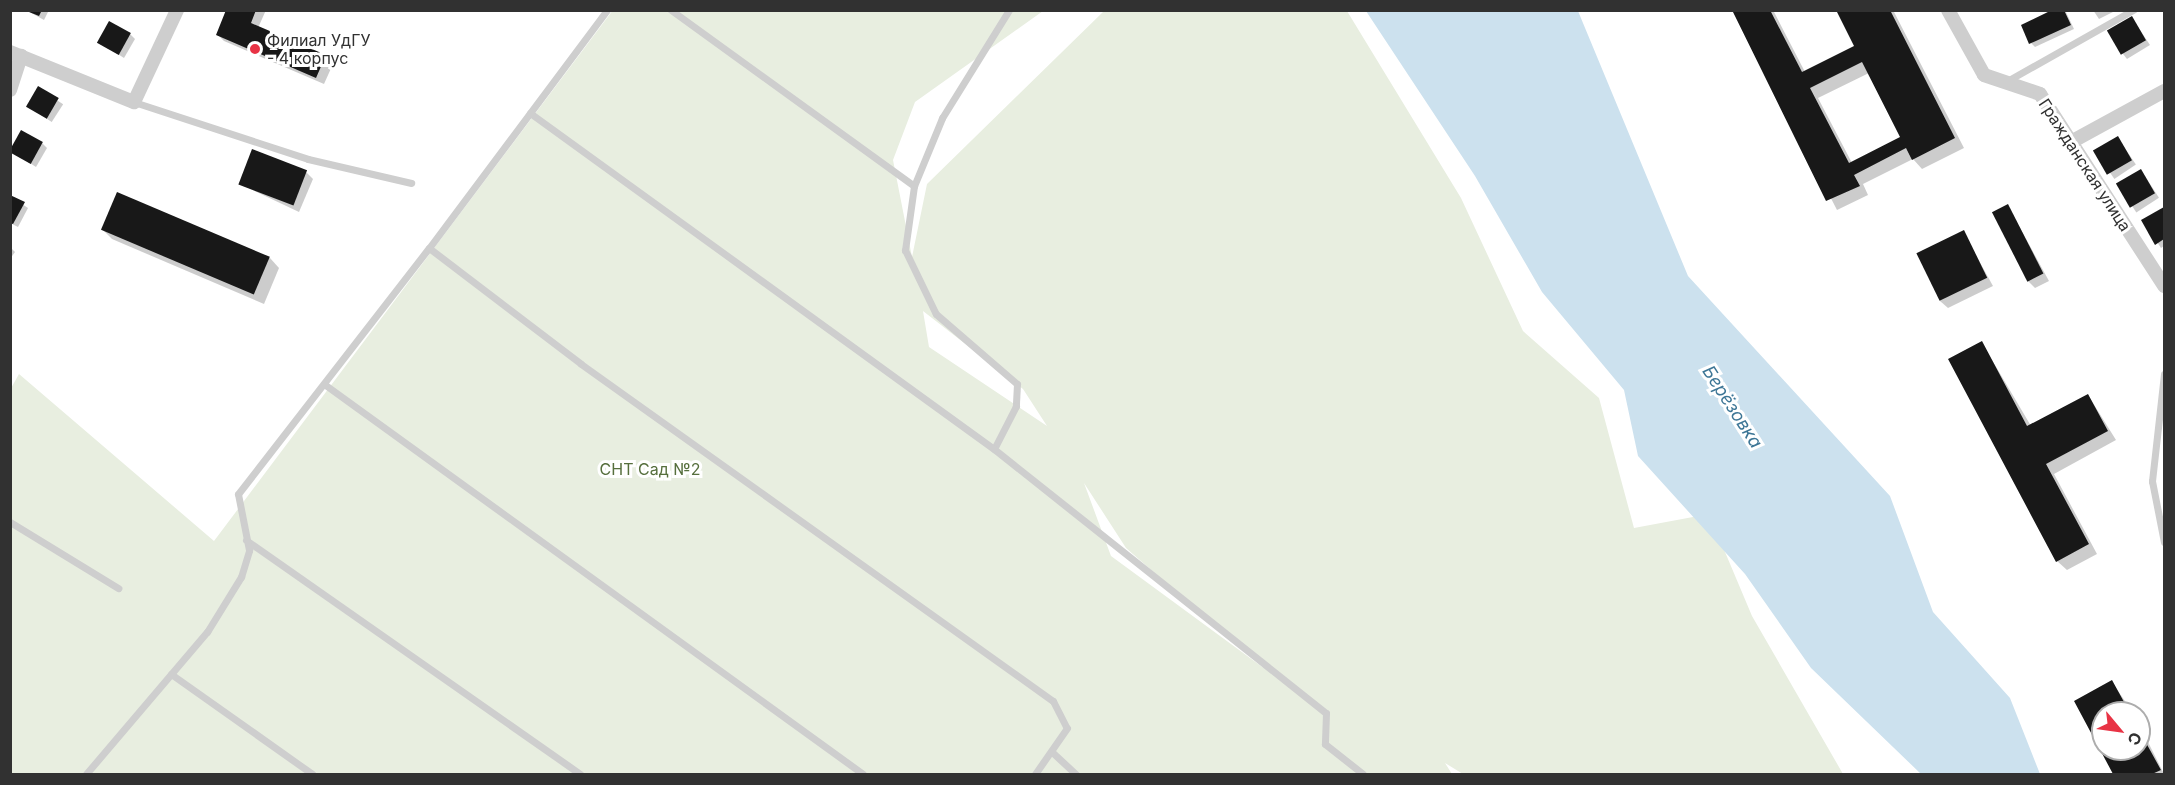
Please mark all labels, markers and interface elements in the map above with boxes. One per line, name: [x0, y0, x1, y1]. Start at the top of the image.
place label: Филиал УдГУ - 4 корпус: [267, 30, 370, 68]
marker: Филиал УдГУ - 4 корпус: [248, 42, 262, 56]
street label: Гражданская улица: [2035, 95, 2135, 235]
water label: Берёзовка: [1697, 362, 1767, 452]
park label: СНТ Сад №2: [600, 459, 700, 479]
north arrow: [2091, 701, 2151, 761]
text: С: [2123, 729, 2147, 749]

